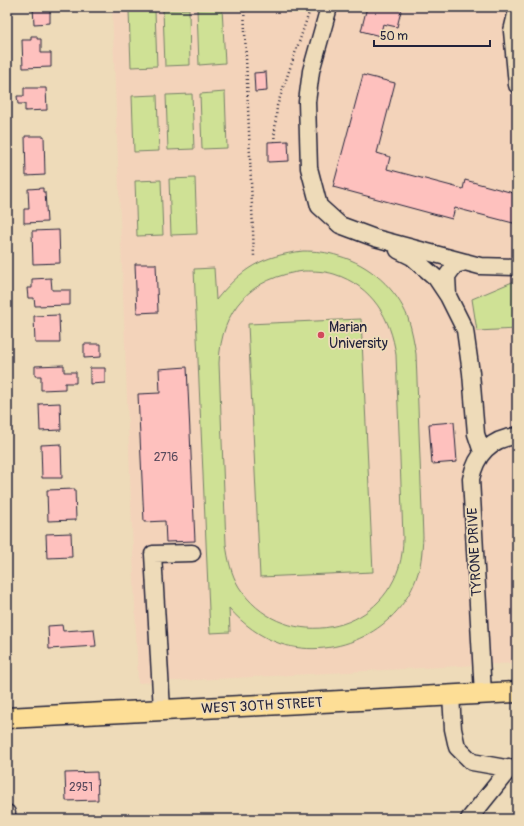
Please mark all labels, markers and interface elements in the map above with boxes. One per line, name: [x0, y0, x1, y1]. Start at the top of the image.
scale bar: [374, 22, 490, 48]
text: 50 m: [380, 29, 408, 44]
place label: Marian University: [329, 319, 388, 352]
marker: Marian University: [316, 330, 326, 340]
house number: 2716: [154, 450, 178, 465]
street label: TYRONE DRIVE: [464, 507, 485, 597]
street label: WEST 30TH STREET: [201, 694, 323, 717]
house number: 2951: [69, 780, 93, 795]

